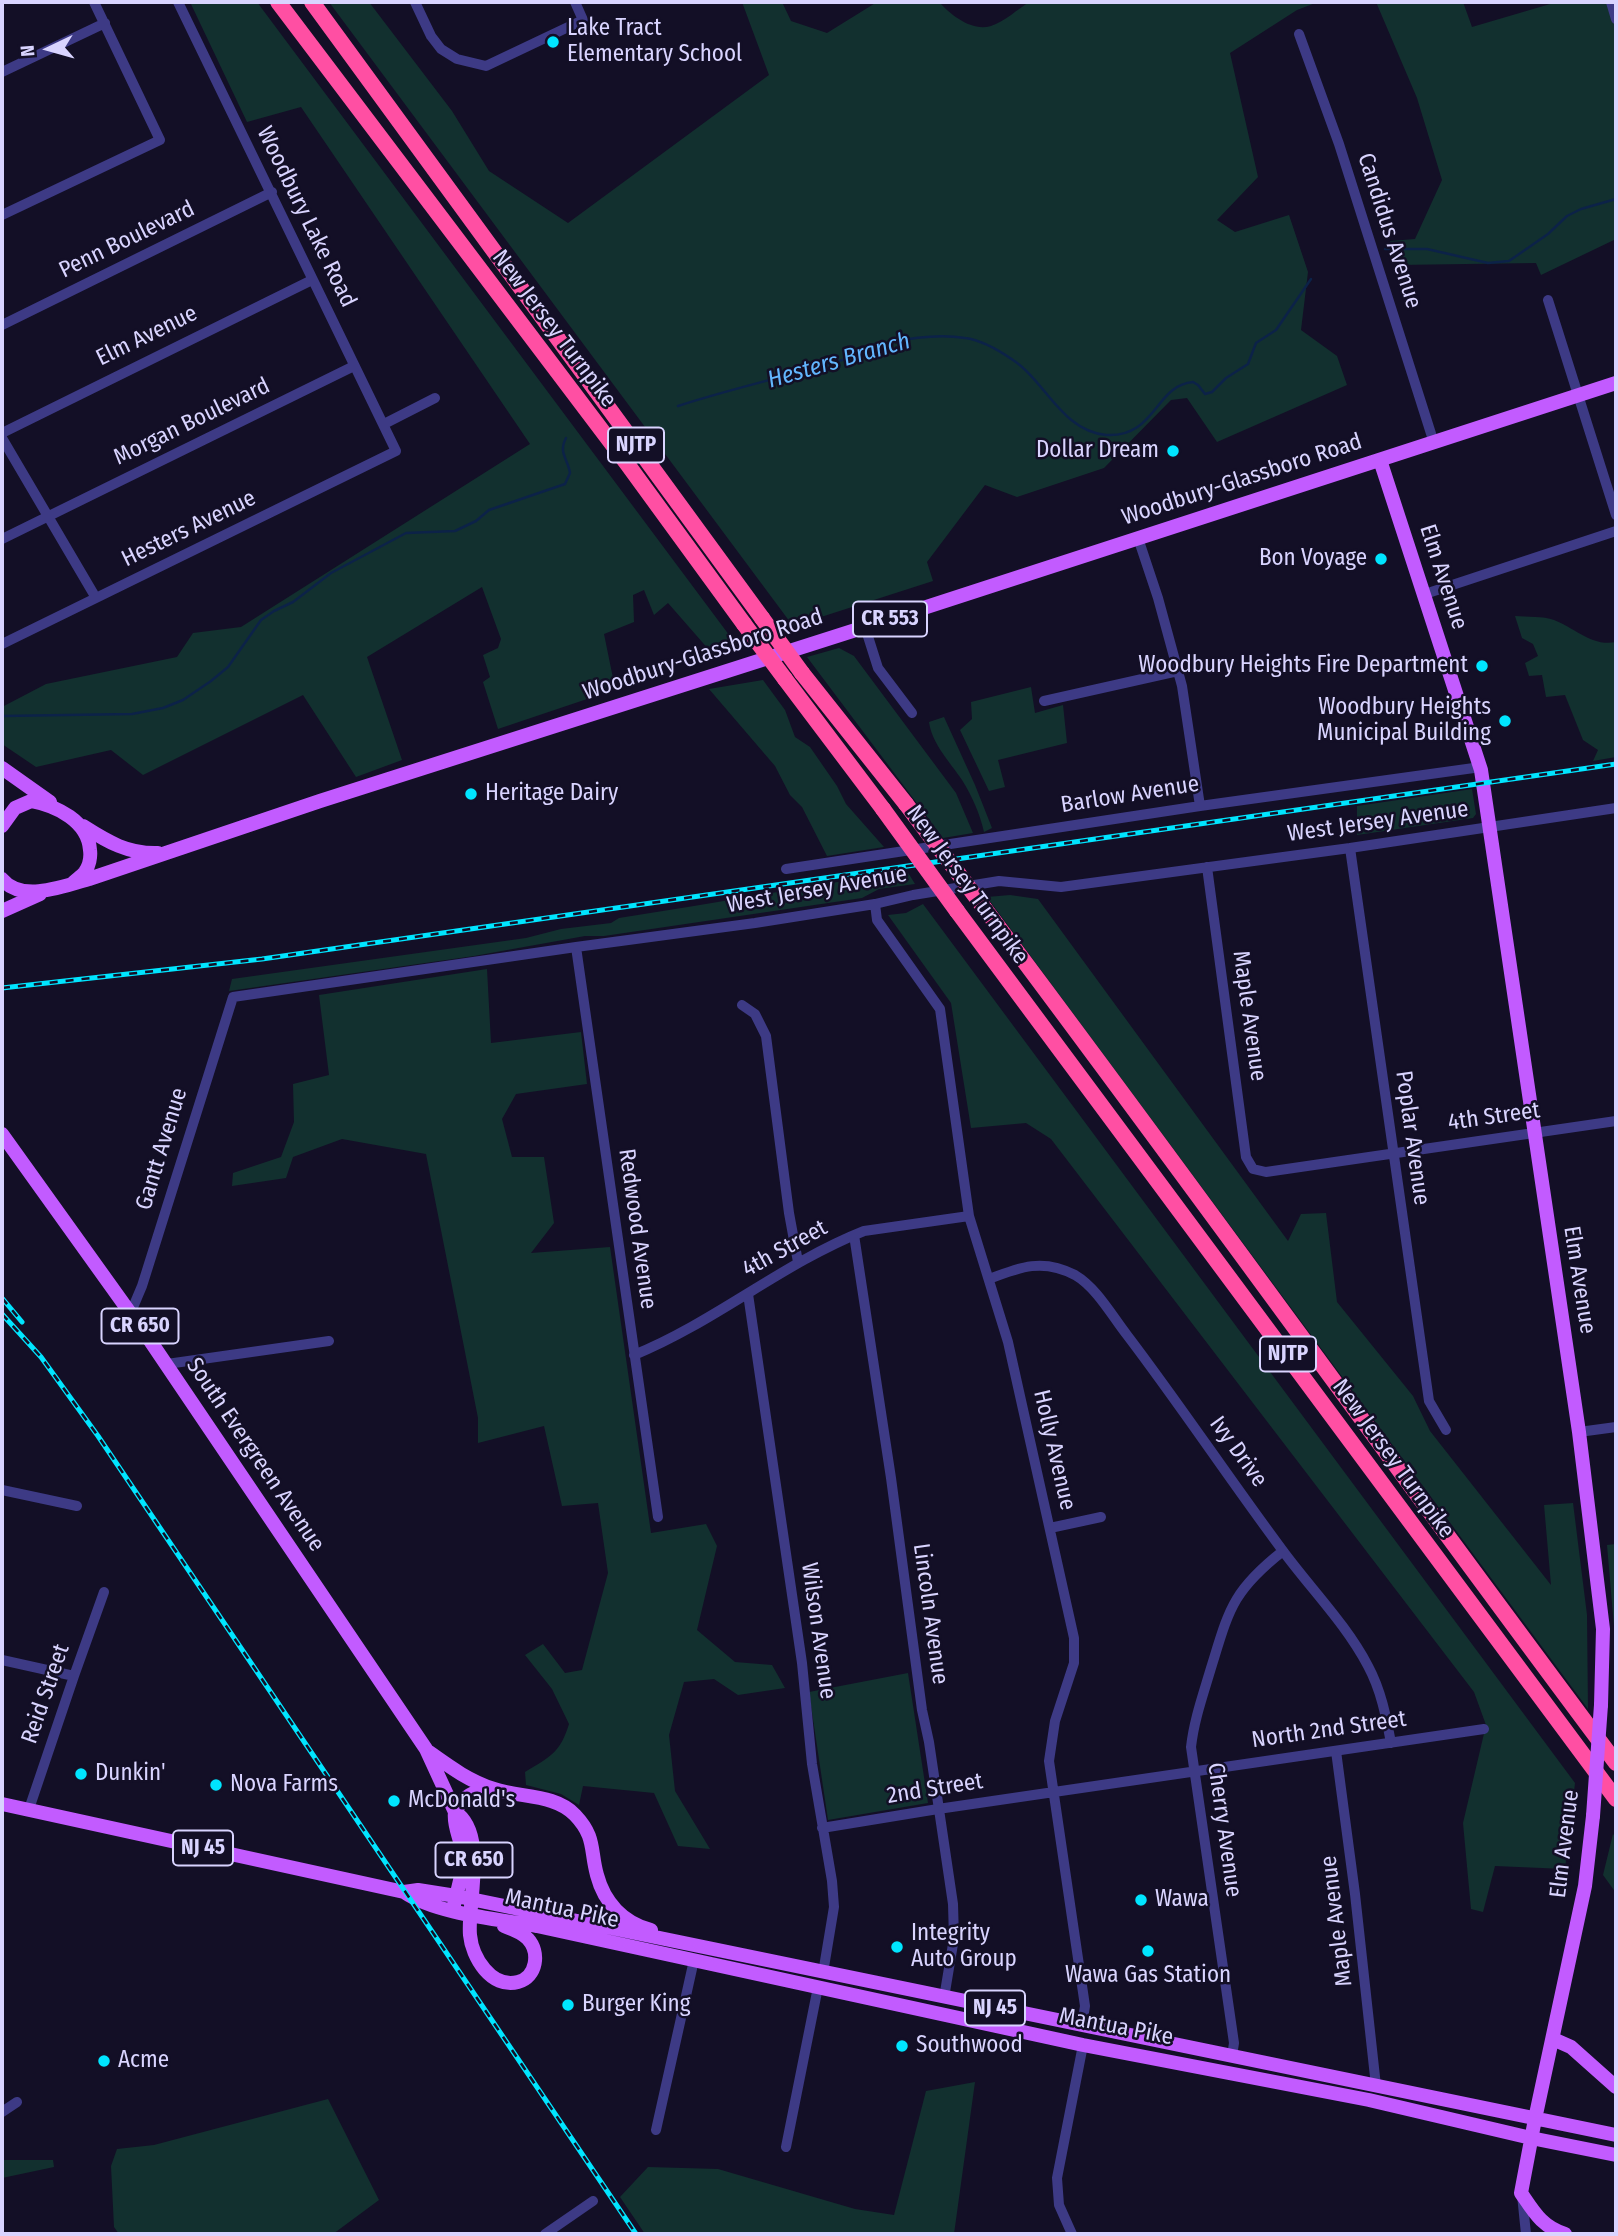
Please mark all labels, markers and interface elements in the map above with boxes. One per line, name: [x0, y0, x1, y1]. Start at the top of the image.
north arrow: [14, 14, 84, 84]
place label: Lake Tract Elementary School: [567, 15, 742, 69]
marker: Lake Tract Elementary School: [545, 34, 561, 50]
text: N: [16, 44, 40, 58]
street label: Woodbury Lake Road: [250, 122, 362, 312]
street label: Candidus Avenue: [1351, 150, 1427, 312]
street label: Penn Boulevard: [55, 195, 199, 285]
street label: New Jersey Turnpike: [486, 245, 622, 413]
street label: Elm Avenue: [92, 300, 202, 372]
water label: Hesters Branch: [764, 327, 914, 395]
street label: Morgan Boulevard: [109, 372, 275, 472]
road number: NJTP: [608, 428, 664, 462]
street label: Woodbury-Glassboro Road: [1118, 428, 1366, 532]
place label: Dollar Dream: [1036, 437, 1159, 465]
marker: Dollar Dream: [1165, 443, 1181, 459]
street label: Hesters Avenue: [117, 485, 261, 573]
street label: Elm Avenue: [1413, 521, 1473, 633]
place label: Bon Voyage: [1259, 545, 1367, 573]
marker: Bon Voyage: [1373, 551, 1389, 567]
road number: CR 553: [853, 602, 927, 636]
street label: Woodbury-Glassboro Road: [579, 603, 827, 707]
place label: Woodbury Heights Fire Department: [1138, 652, 1468, 680]
marker: Woodbury Heights Fire Department: [1474, 658, 1490, 674]
place label: Woodbury Heights Municipal Building: [1317, 694, 1491, 748]
marker: Woodbury Heights Municipal Building: [1497, 713, 1513, 729]
street label: Barlow Avenue: [1059, 770, 1201, 820]
place label: Heritage Dairy: [485, 780, 618, 808]
marker: Heritage Dairy: [463, 786, 479, 802]
street label: West Jersey Avenue: [1286, 796, 1470, 848]
street label: New Jersey Turnpike: [900, 800, 1034, 970]
street label: West Jersey Avenue: [725, 861, 909, 919]
street label: Maple Avenue: [1226, 949, 1272, 1083]
street label: Poplar Avenue: [1389, 1069, 1435, 1207]
street label: Gantt Avenue: [130, 1085, 194, 1213]
street label: 4th Street: [1446, 1097, 1542, 1137]
street label: Redwood Avenue: [612, 1147, 662, 1311]
street label: 4th Street: [738, 1214, 832, 1284]
street label: Elm Avenue: [1557, 1224, 1601, 1336]
road number: CR 650: [102, 1308, 178, 1344]
road number: NJTP: [1260, 1336, 1316, 1372]
street label: South Evergreen Avenue: [180, 1353, 330, 1557]
street label: New Jersey Turnpike: [1326, 1374, 1460, 1544]
street label: Holly Avenue: [1027, 1387, 1081, 1513]
street label: Ivy Drive: [1203, 1411, 1273, 1493]
street label: Lincoln Avenue: [906, 1542, 954, 1686]
street label: Wilson Avenue: [795, 1561, 841, 1701]
street label: Reid Street: [16, 1641, 76, 1747]
street label: North 2nd Street: [1250, 1706, 1408, 1754]
place label: Dunkin': [95, 1760, 166, 1788]
street label: Cherry Avenue: [1201, 1761, 1247, 1899]
marker: Dunkin': [73, 1766, 89, 1782]
street label: 2nd Street: [885, 1768, 985, 1810]
place label: Nova Farms: [230, 1771, 338, 1799]
marker: Nova Farms: [208, 1777, 224, 1793]
place label: McDonald's: [408, 1787, 515, 1815]
street label: Elm Avenue: [1545, 1788, 1585, 1900]
marker: McDonald's: [386, 1793, 402, 1809]
road number: NJ 45: [173, 1830, 233, 1866]
road number: CR 650: [435, 1842, 512, 1878]
street label: Maple Avenue: [1315, 1854, 1359, 1988]
street label: Mantua Pike: [503, 1883, 621, 1935]
place label: Wawa: [1155, 1886, 1209, 1914]
marker: Wawa: [1133, 1892, 1149, 1908]
place label: Integrity Auto Group: [911, 1920, 1017, 1974]
marker: Integrity Auto Group: [889, 1939, 905, 1955]
marker: Wawa Gas Station: [1140, 1943, 1156, 1959]
place label: Wawa Gas Station: [1065, 1962, 1231, 1990]
road number: NJ 45: [965, 1990, 1025, 2025]
place label: Burger King: [582, 1991, 690, 2019]
marker: Burger King: [560, 1997, 576, 2013]
street label: Mantua Pike: [1057, 2002, 1175, 2052]
place label: Southwood: [916, 2032, 1023, 2060]
marker: Southwood: [894, 2038, 910, 2054]
place label: Acme: [118, 2047, 169, 2075]
marker: Acme: [96, 2053, 112, 2069]

